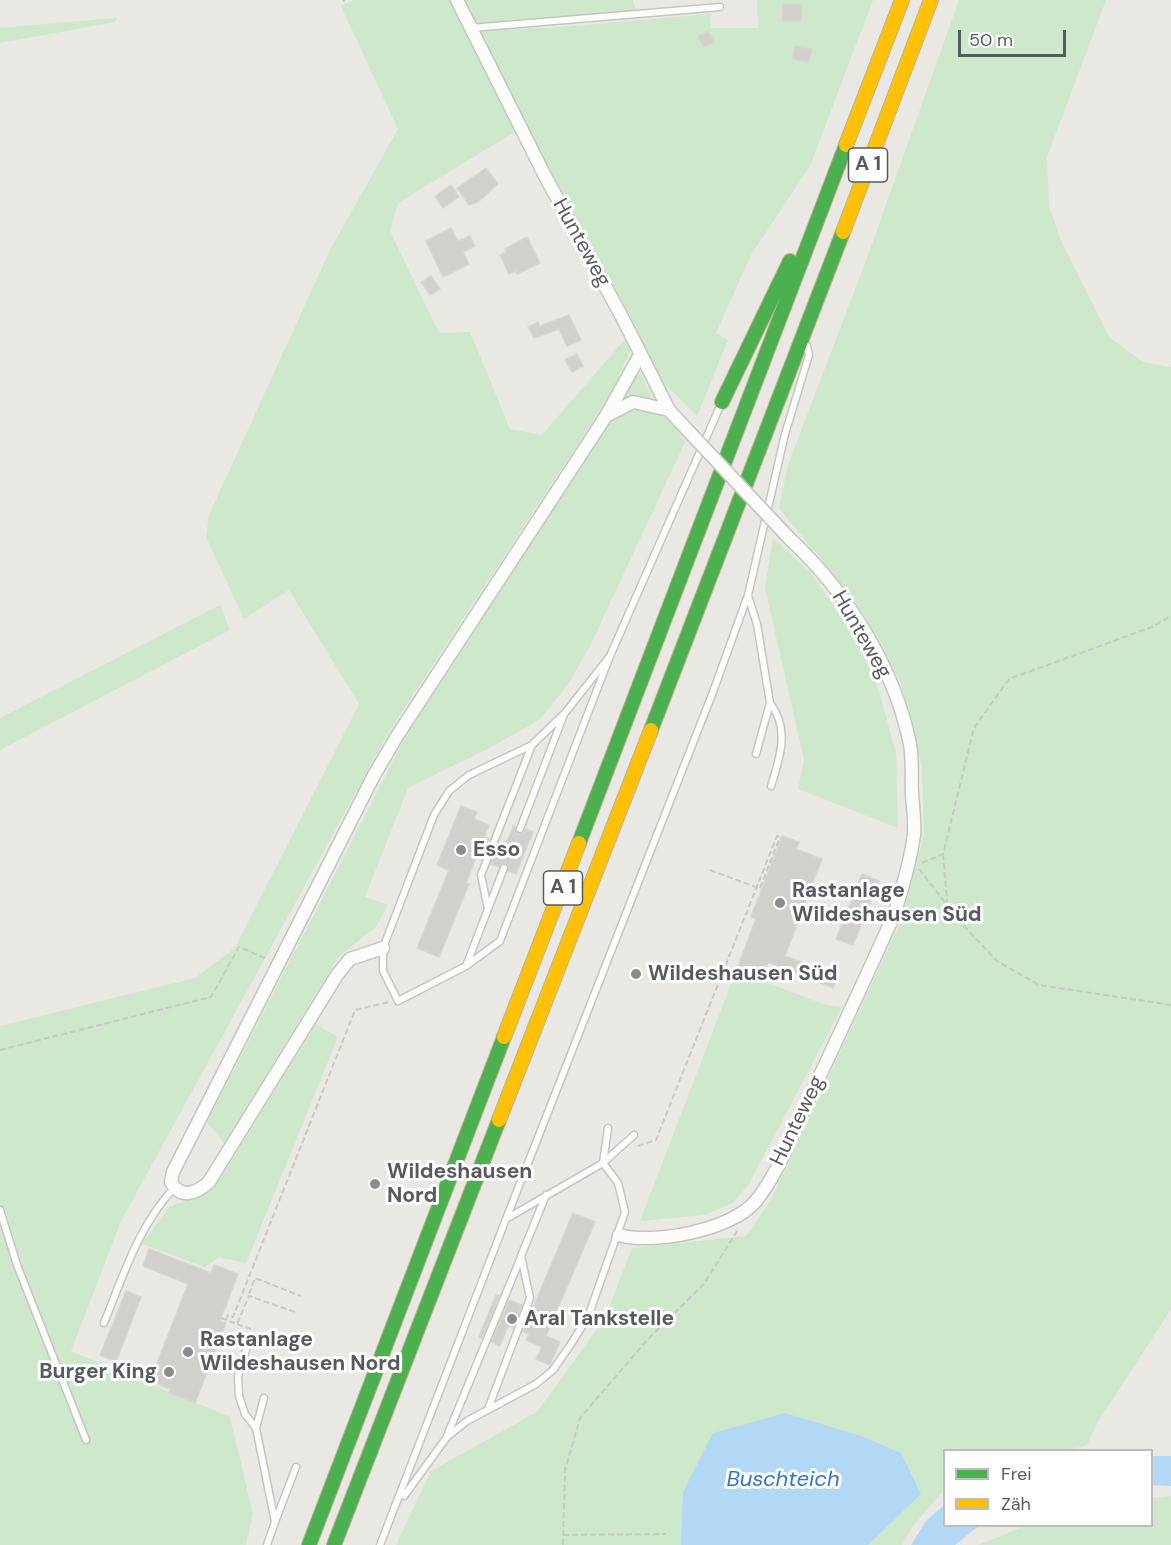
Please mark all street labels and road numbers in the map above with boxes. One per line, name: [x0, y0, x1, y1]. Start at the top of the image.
road number: A 1: [848, 148, 888, 182]
street label: Hunteweg: [546, 194, 616, 292]
street label: Hunteweg: [826, 587, 896, 683]
road number: A 1: [544, 871, 582, 905]
street label: Hunteweg: [765, 1072, 831, 1170]

